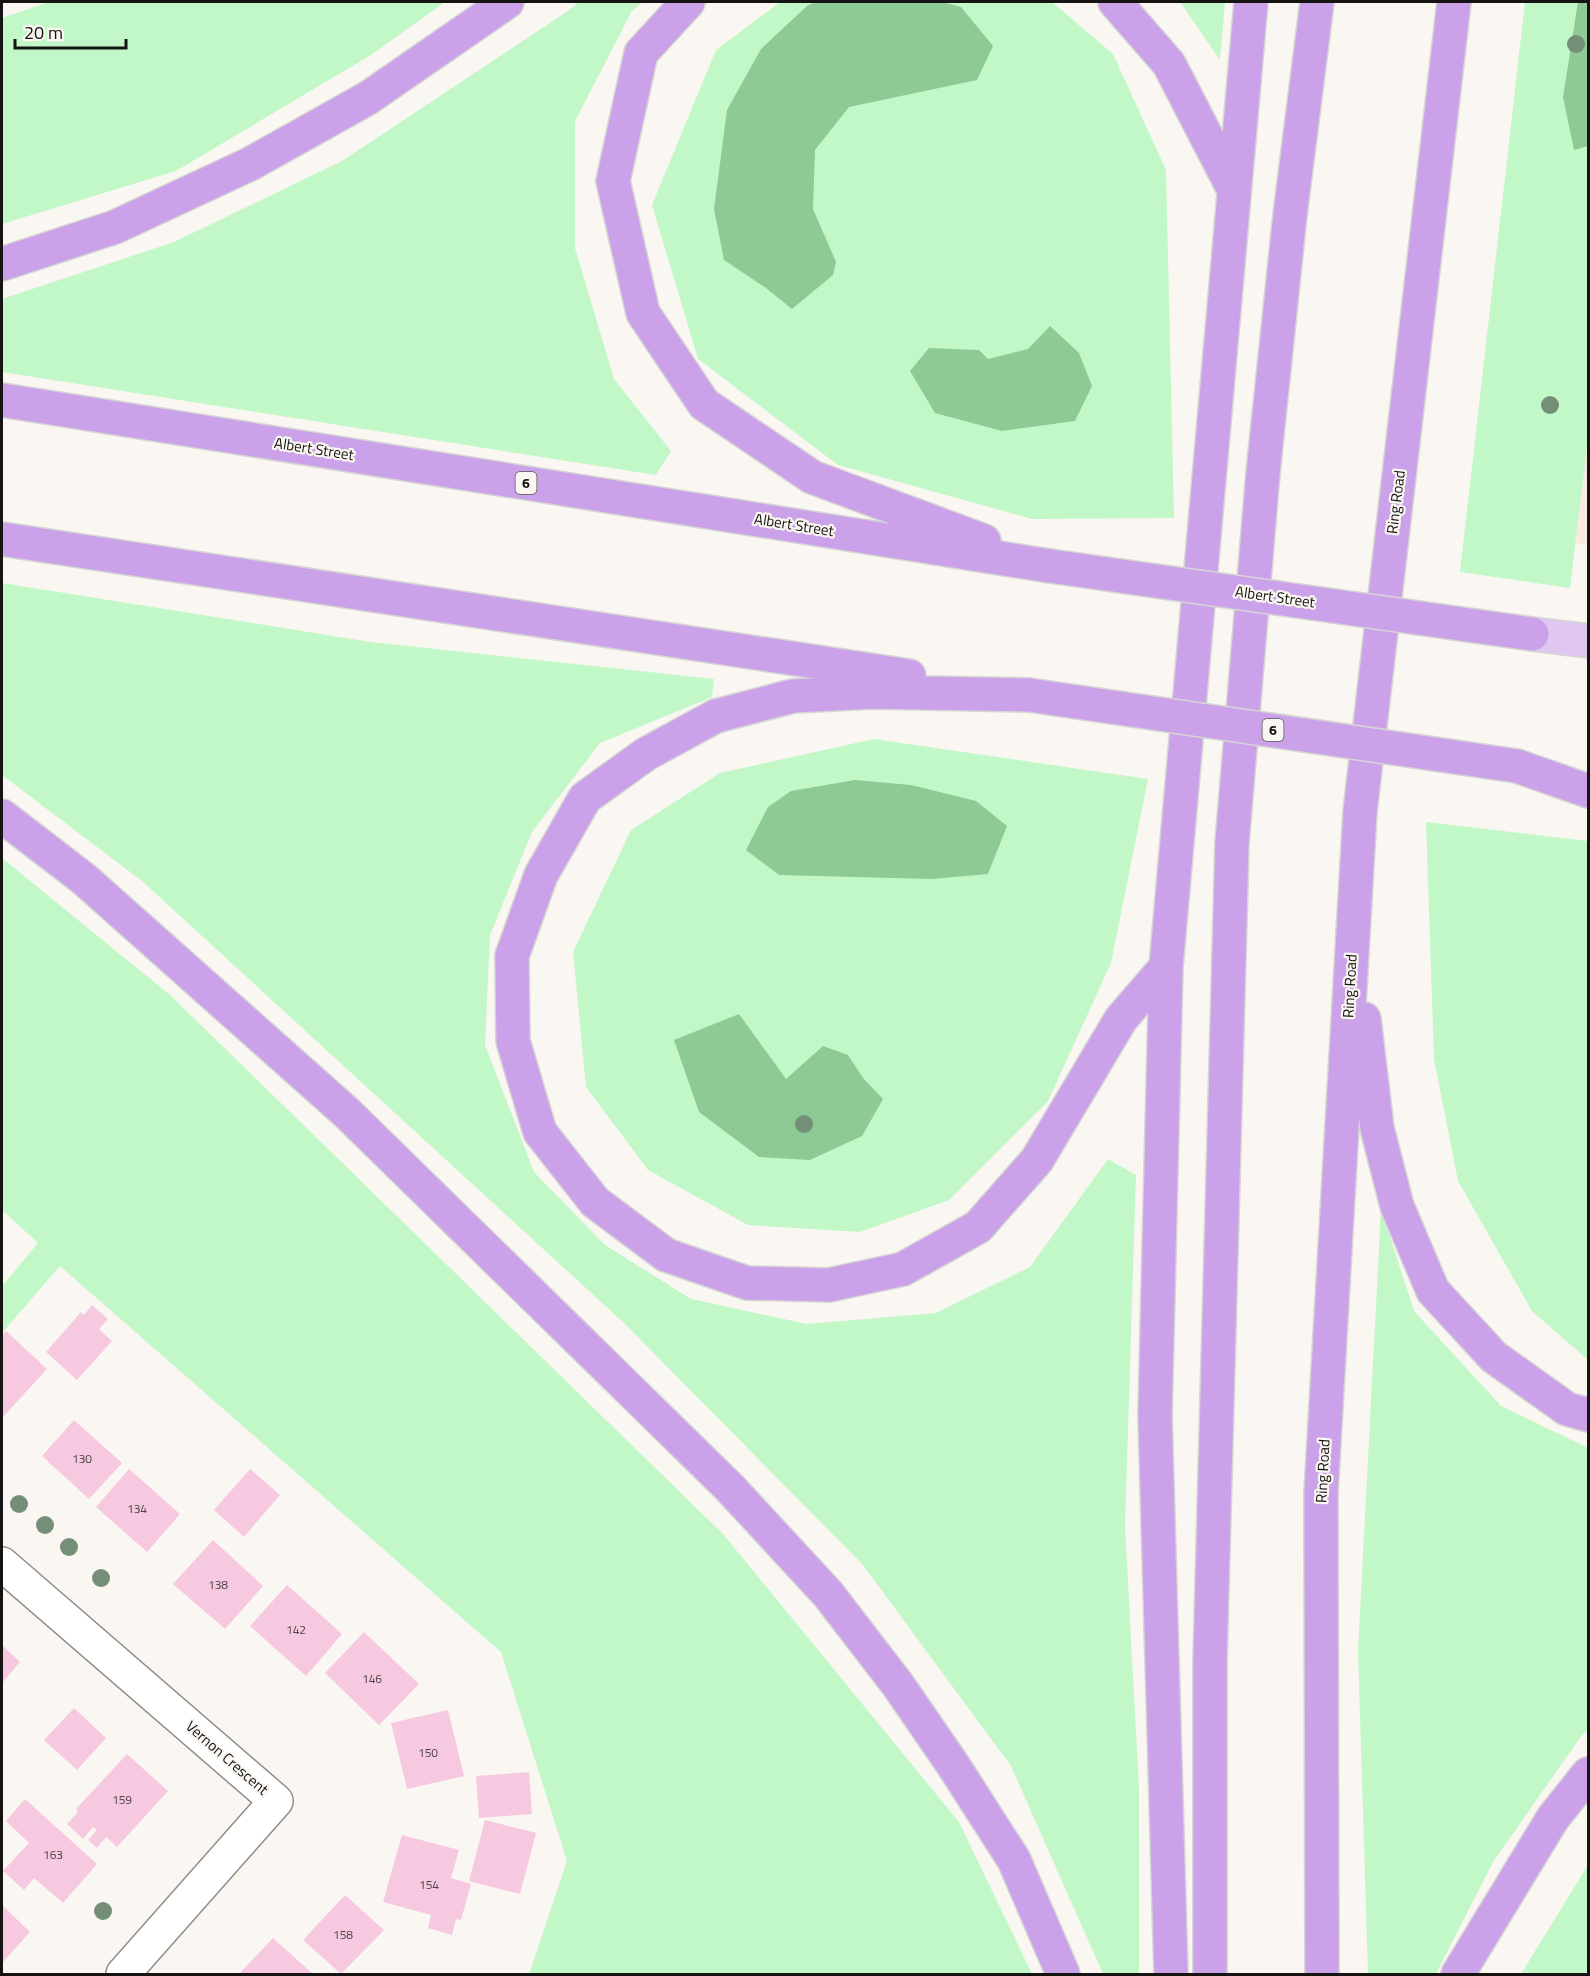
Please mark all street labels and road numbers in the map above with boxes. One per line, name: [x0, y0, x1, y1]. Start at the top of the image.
street label: Albert Street: [273, 431, 356, 466]
street label: Ring Road: [1380, 469, 1411, 535]
road number: 6: [516, 472, 536, 494]
street label: Albert Street: [753, 507, 836, 542]
street label: Albert Street: [1234, 580, 1317, 614]
road number: 6: [1262, 719, 1284, 741]
street label: Ring Road: [1336, 953, 1363, 1019]
street label: Ring Road: [1309, 1438, 1336, 1504]
street label: Vernon Crescent: [181, 1715, 274, 1801]

